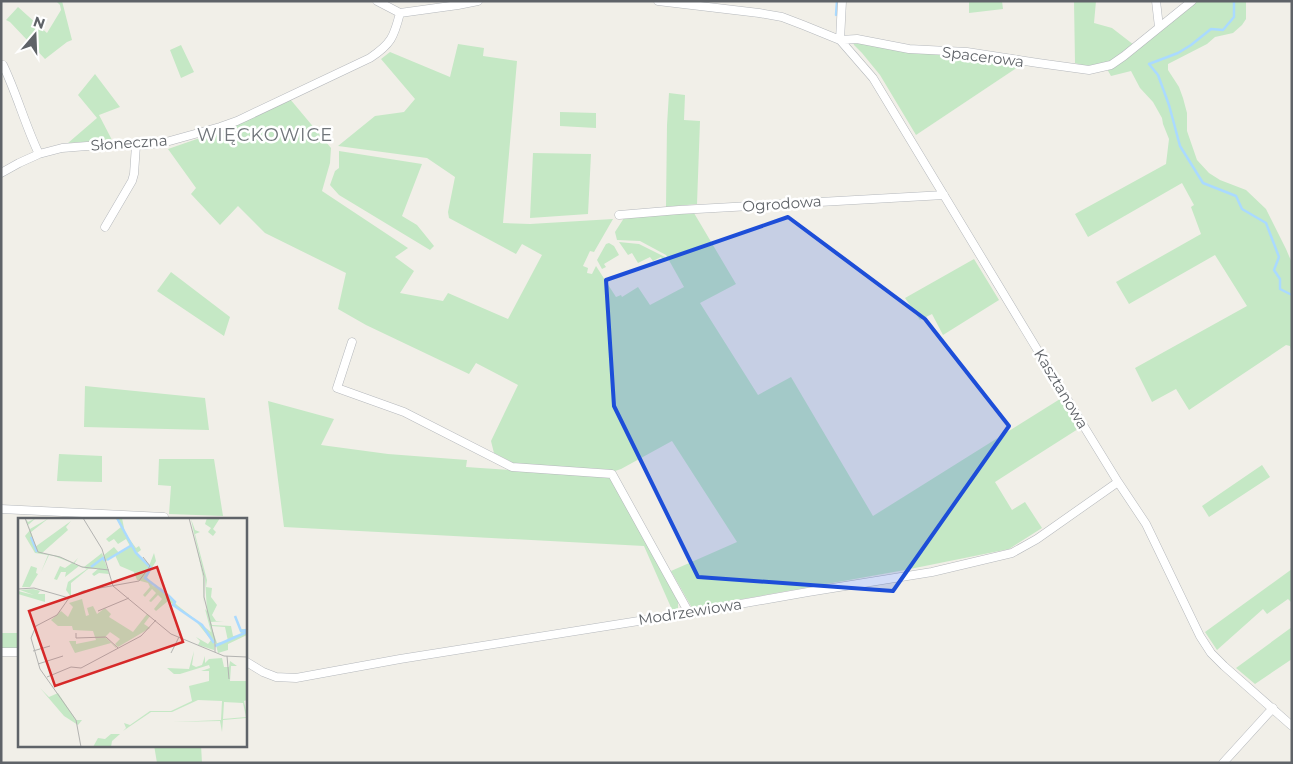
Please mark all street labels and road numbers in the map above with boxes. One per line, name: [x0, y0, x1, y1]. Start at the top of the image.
street label: Spacerowa: [941, 42, 1025, 71]
street label: Słoneczna: [90, 130, 168, 155]
street label: Ogrodowa: [742, 191, 822, 216]
street label: Kasztanowa: [1030, 345, 1093, 432]
street label: Modrzewiowa: [637, 594, 743, 629]

